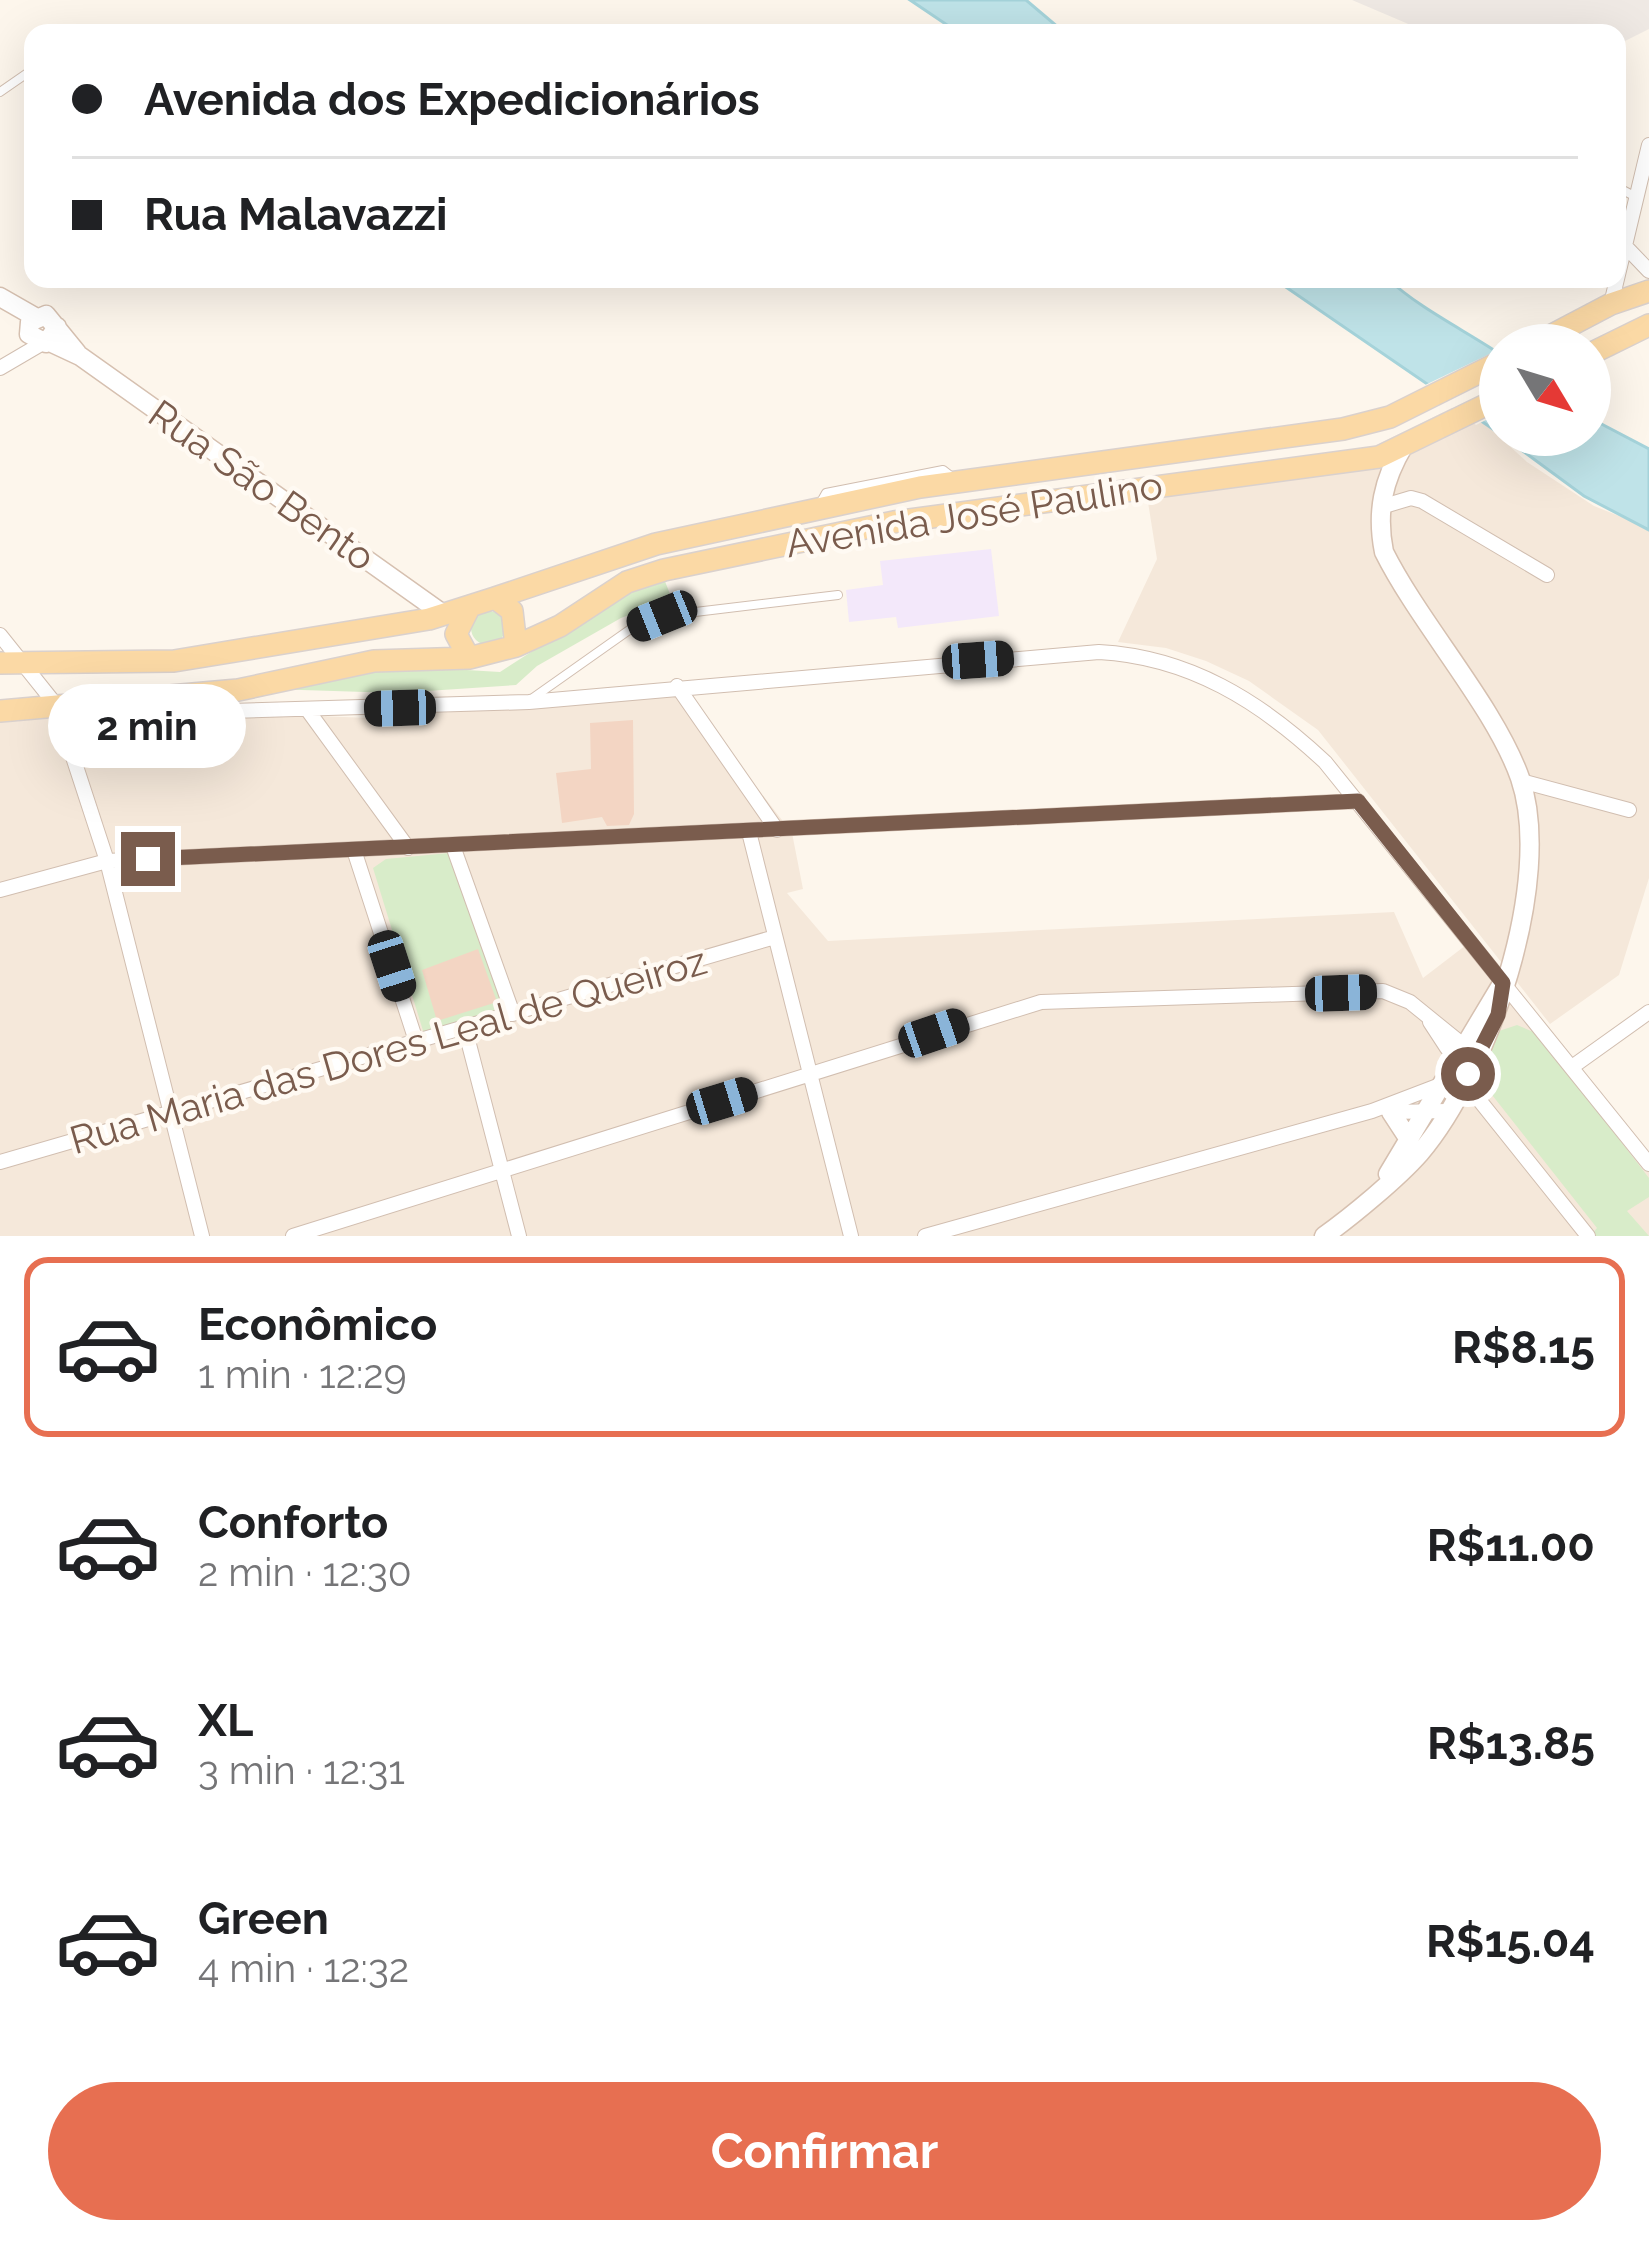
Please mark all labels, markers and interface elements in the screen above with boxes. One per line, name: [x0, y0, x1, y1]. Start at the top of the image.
text: Avenida dos Expedicionários: [144, 73, 760, 126]
text: Rua Malavazzi: [144, 188, 447, 241]
north arrow: [1479, 324, 1611, 456]
map controls: [1479, 324, 1611, 456]
street label: Rua São Bento: [140, 390, 384, 580]
street label: Avenida José Paulino: [782, 462, 1166, 566]
car: [622, 586, 702, 646]
car: [941, 640, 1015, 680]
callout: 2 min: [49, 685, 247, 769]
car: [363, 689, 437, 727]
text: 2 min: [96, 703, 198, 749]
route end: [121, 832, 175, 886]
car: [364, 926, 420, 1006]
street label: Rua Maria das Dores Leal de Queiroz: [64, 937, 712, 1163]
car: [1304, 974, 1378, 1012]
car: [894, 1004, 974, 1062]
route start: [1441, 1047, 1495, 1101]
car: [682, 1073, 762, 1129]
icon: car: [54, 1293, 162, 1401]
text: Econômico: [198, 1298, 437, 1351]
text: R$8.15: [1452, 1321, 1595, 1374]
text: 1 min · 12:29: [198, 1351, 407, 1397]
icon: car: [54, 1491, 162, 1599]
text: Conforto: [198, 1496, 388, 1549]
text: R$11.00: [1427, 1519, 1595, 1572]
text: 2 min · 12:30: [198, 1549, 412, 1595]
icon: car: [54, 1689, 162, 1797]
text: XL: [198, 1694, 253, 1747]
text: R$13.85: [1427, 1717, 1595, 1770]
text: 3 min · 12:31: [198, 1747, 405, 1793]
icon: car: [54, 1887, 162, 1995]
text: Green: [198, 1892, 329, 1945]
text: R$15.04: [1426, 1915, 1595, 1968]
text: 4 min · 12:32: [198, 1945, 409, 1991]
button: Confirmar: [48, 2082, 1601, 2220]

